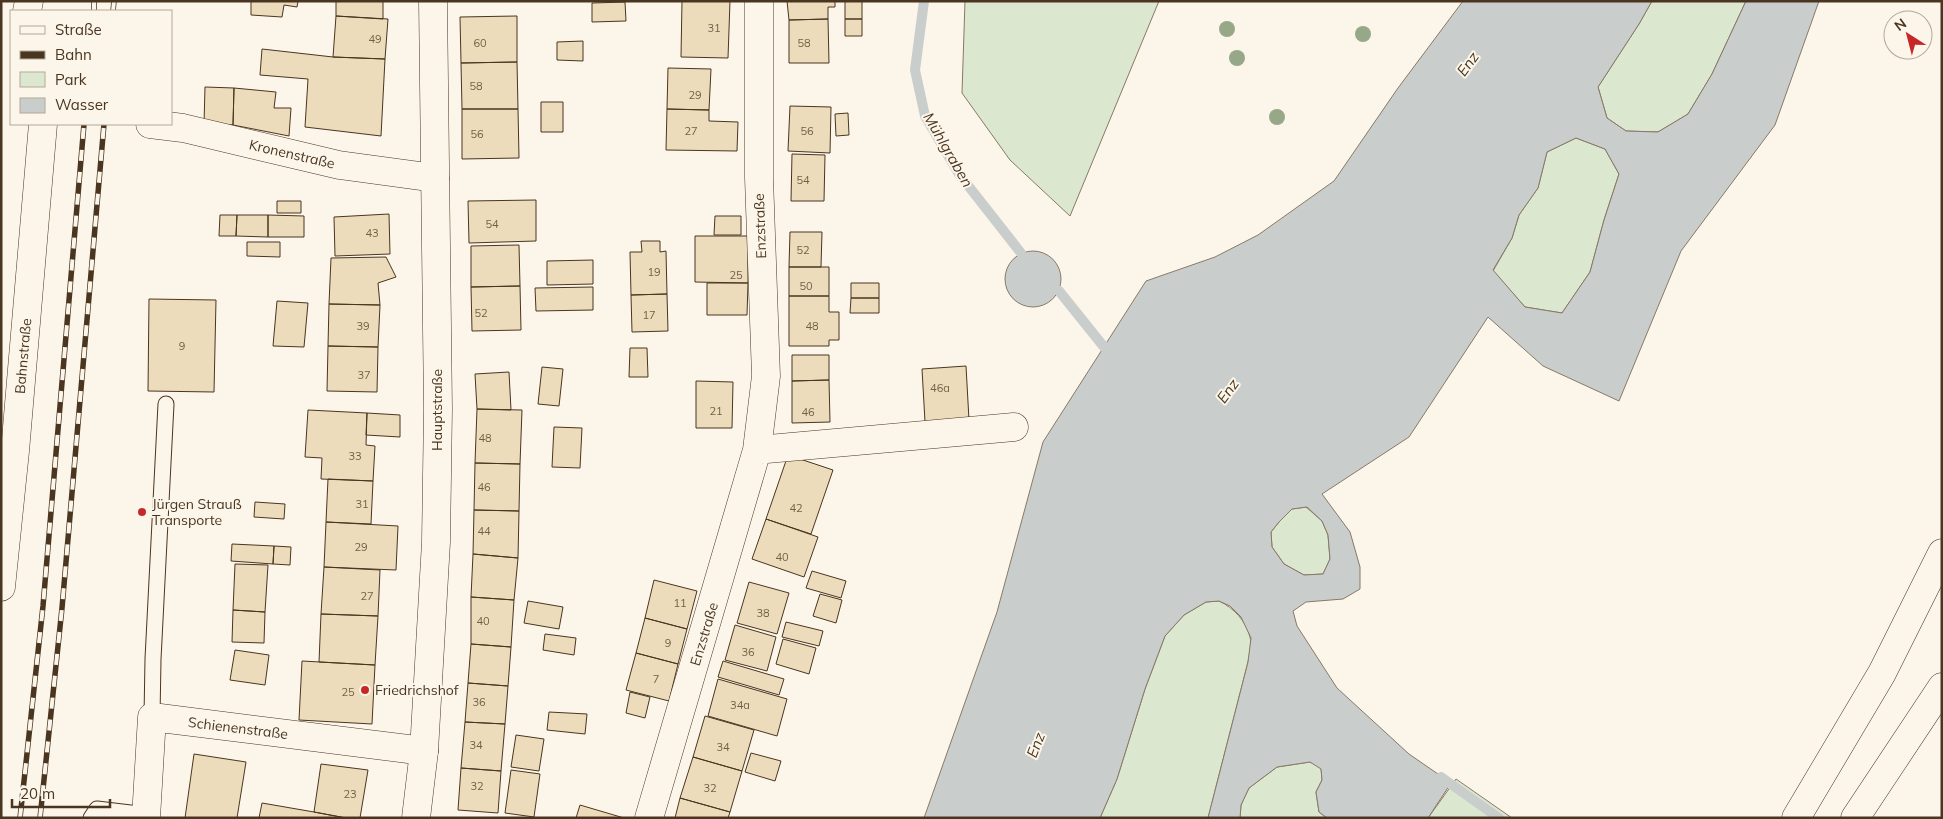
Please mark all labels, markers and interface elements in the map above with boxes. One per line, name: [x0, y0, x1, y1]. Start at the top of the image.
legend: [10, 10, 172, 125]
north arrow: [1883, 10, 1933, 60]
text: N: [1891, 14, 1910, 35]
text: Straße: [55, 20, 102, 39]
house number: 31: [707, 21, 721, 35]
house number: 49: [368, 32, 382, 46]
house number: 60: [473, 36, 487, 50]
house number: 58: [797, 36, 811, 50]
text: Bahn: [55, 45, 92, 64]
water label: Enz: [1452, 48, 1483, 80]
text: Park: [55, 70, 87, 89]
house number: 58: [469, 79, 483, 93]
house number: 29: [688, 88, 702, 102]
text: Wasser: [55, 95, 109, 114]
water label: Mühlgraben: [919, 109, 978, 191]
house number: 27: [684, 124, 698, 138]
house number: 56: [800, 124, 814, 138]
house number: 56: [470, 127, 484, 141]
street label: Kronenstraße: [247, 135, 337, 173]
house number: 54: [796, 173, 810, 187]
street label: Enzstraße: [750, 193, 770, 259]
house number: 54: [485, 217, 499, 231]
house number: 43: [365, 226, 379, 240]
house number: 52: [796, 243, 810, 257]
house number: 19: [647, 265, 661, 279]
house number: 25: [729, 268, 743, 282]
house number: 50: [799, 279, 813, 293]
house number: 52: [474, 306, 488, 320]
house number: 17: [642, 308, 656, 322]
street label: Bahnstraße: [11, 317, 35, 395]
house number: 39: [356, 319, 370, 333]
house number: 48: [805, 319, 819, 333]
house number: 9: [179, 339, 185, 353]
house number: 37: [357, 368, 371, 382]
street label: Hauptstraße: [428, 369, 446, 451]
water label: Enz: [1212, 375, 1243, 407]
house number: 46a: [930, 381, 950, 395]
house number: 21: [709, 404, 723, 418]
house number: 46: [801, 405, 815, 419]
house number: 48: [478, 431, 492, 445]
house number: 33: [348, 449, 362, 463]
house number: 46: [477, 480, 491, 494]
place label: Jürgen Strauß Transporte: [152, 495, 242, 529]
house number: 31: [355, 497, 369, 511]
house number: 42: [789, 501, 803, 515]
marker: Jürgen Strauß Transporte: [136, 506, 148, 518]
house number: 44: [477, 524, 491, 538]
house number: 29: [354, 540, 368, 554]
house number: 40: [775, 550, 789, 564]
house number: 27: [360, 589, 374, 603]
house number: 11: [673, 596, 687, 610]
street label: Enzstraße: [686, 600, 722, 668]
house number: 38: [756, 606, 770, 620]
house number: 40: [476, 614, 490, 628]
house number: 9: [665, 636, 671, 650]
house number: 36: [741, 645, 755, 659]
house number: 7: [653, 672, 659, 686]
place label: Friedrichshof: [375, 681, 459, 699]
marker: Friedrichshof: [359, 684, 371, 696]
house number: 25: [341, 685, 355, 699]
house number: 36: [472, 695, 486, 709]
house number: 34a: [730, 698, 750, 712]
street label: Schienenstraße: [187, 713, 289, 743]
water label: Enz: [1022, 729, 1049, 760]
house number: 34: [469, 738, 483, 752]
house number: 34: [716, 740, 730, 754]
scale bar: [12, 776, 110, 808]
house number: 32: [470, 779, 484, 793]
house number: 32: [703, 781, 717, 795]
text: 20 m: [20, 784, 55, 803]
house number: 23: [343, 787, 357, 801]

